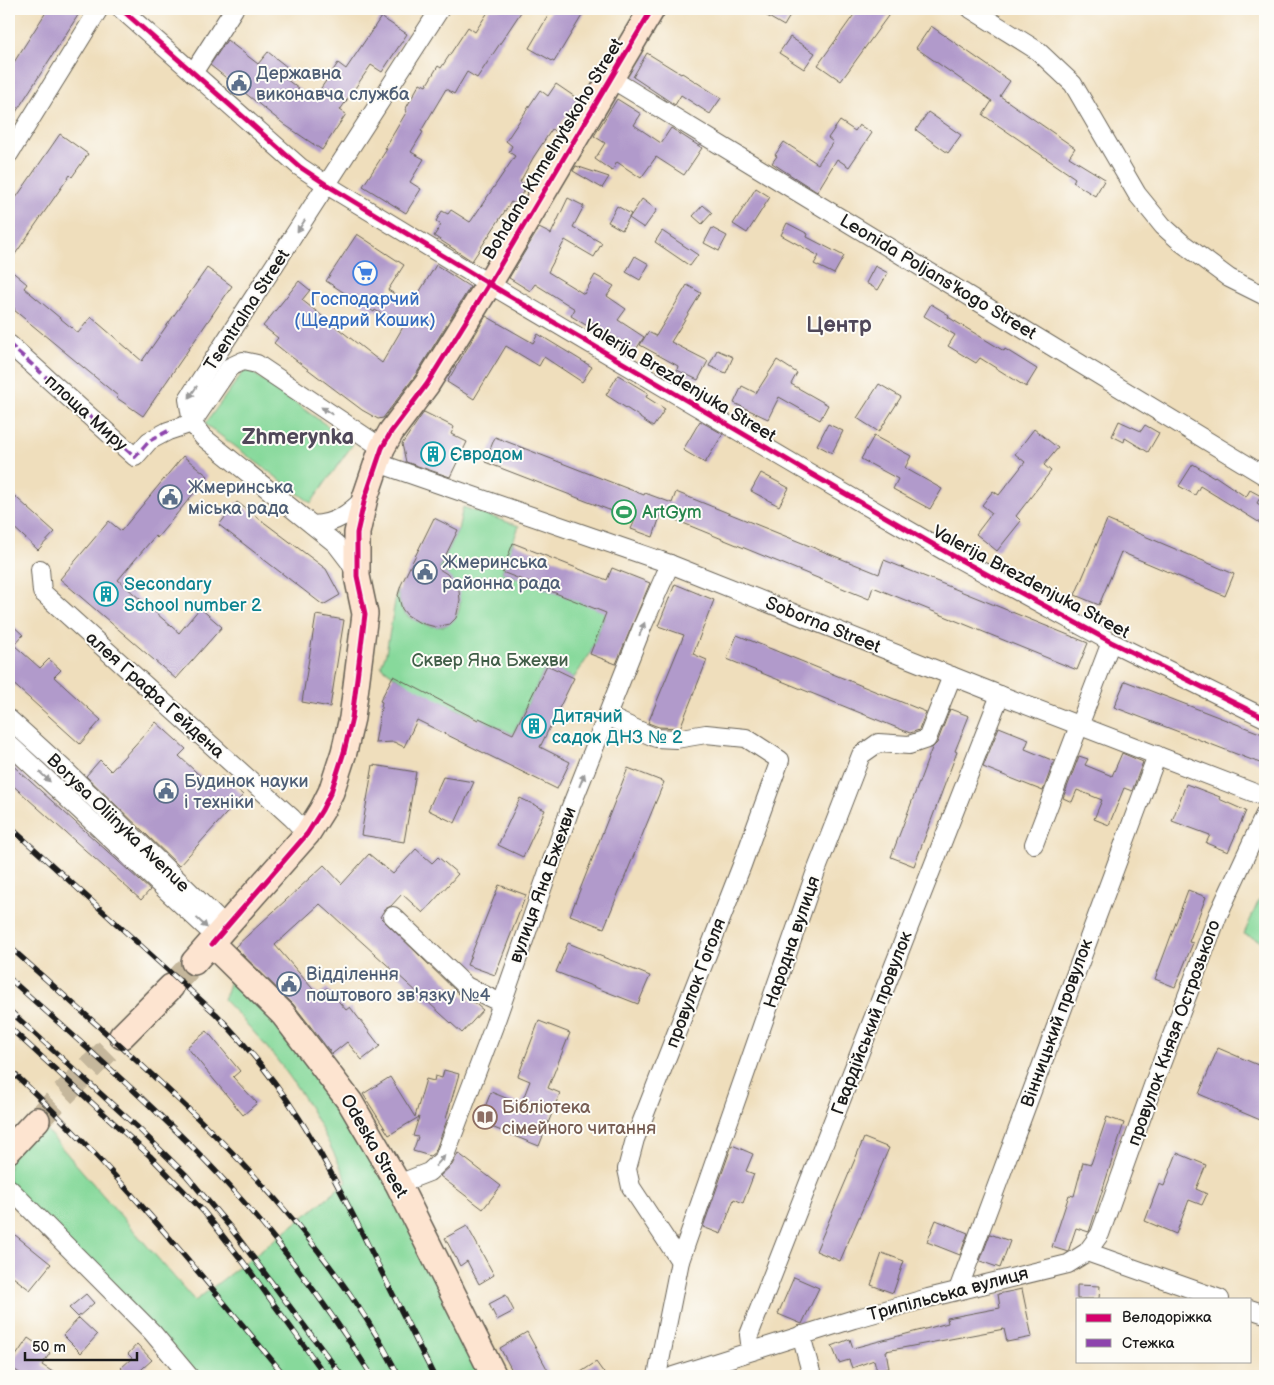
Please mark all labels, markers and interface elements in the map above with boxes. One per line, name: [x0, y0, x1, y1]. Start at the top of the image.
street label: Bohdana Khmelnytskoho Street: [478, 34, 628, 264]
place label: Державна виконавча служба: [256, 63, 410, 105]
public building icon: Державна виконавча служба: [226, 70, 252, 96]
street label: Leonida Poljans'kogo Street: [836, 210, 1040, 344]
one-way arrow: [296, 220, 306, 233]
street label: Tsentralna Street: [200, 245, 294, 375]
supermarket icon: Господарчий (Щедрий Кошик): [352, 260, 378, 286]
place label: Господарчий (Щедрий Кошик): [294, 289, 436, 331]
district label: Центр: [806, 312, 872, 339]
street label: Valerija Brezdenjuka Street: [580, 315, 780, 447]
street label: площа Миру: [40, 370, 132, 456]
one-way arrow: [188, 385, 198, 398]
one-way arrow: [320, 406, 334, 416]
district label: Zhmerynka: [242, 424, 354, 451]
building icon: Євродом: [420, 441, 446, 467]
place label: Євродом: [450, 444, 523, 465]
place label: Жмеринська міська рада: [188, 477, 294, 519]
public building icon: Жмеринська міська рада: [157, 484, 183, 510]
sports icon: ArtGym: [611, 499, 637, 525]
place label: ArtGym: [642, 502, 702, 523]
street label: Valerija Brezdenjuka Street: [929, 521, 1134, 643]
place label: Жмеринська районна рада: [442, 552, 561, 594]
public building icon: Жмеринська районна рада: [412, 559, 438, 585]
place label: Secondary School number 2: [124, 574, 262, 616]
building icon: Secondary School number 2: [93, 581, 119, 607]
street label: Soborna Street: [762, 592, 884, 658]
one-way arrow: [638, 621, 646, 636]
street label: алея Графа Гейдена: [81, 627, 229, 763]
park label: Сквер Яна Бжехви: [411, 650, 569, 671]
place label: Дитячий садок ДНЗ № 2: [552, 706, 683, 748]
building icon: Дитячий садок ДНЗ № 2: [521, 713, 547, 739]
street label: Borysa Oliinyka Avenue: [42, 749, 194, 897]
one-way arrow: [38, 771, 50, 783]
place label: Будинок науки і техніки: [184, 771, 309, 813]
one-way arrow: [578, 773, 586, 787]
public building icon: Будинок науки і техніки: [153, 778, 179, 804]
street label: вулиця Яна Бжехви: [505, 804, 581, 966]
street label: Народна вулиця: [760, 873, 824, 1011]
street label: провулок Гоголя: [662, 915, 730, 1051]
one-way arrow: [196, 917, 208, 929]
street label: провулок Князя Острозького: [1123, 917, 1225, 1149]
street label: Гвардійський провулок: [827, 928, 917, 1118]
street label: Вінницький провулок: [1017, 936, 1097, 1110]
place label: Відділення поштового зв'язку №4: [306, 964, 491, 1006]
public building icon: Відділення поштового зв'язку №4: [276, 971, 302, 997]
street label: Odeska Street: [336, 1091, 412, 1202]
place label: Бібліотека сімейного читання: [502, 1097, 656, 1139]
library icon: Бібліотека сімейного читання: [472, 1104, 498, 1130]
one-way arrow: [434, 1155, 445, 1168]
street label: Трипільська вулиця: [865, 1262, 1031, 1326]
legend: [1076, 1298, 1252, 1362]
text: Велодоріжка: [1122, 1308, 1212, 1327]
scale bar: [25, 1330, 138, 1362]
text: Стежка: [1122, 1334, 1175, 1353]
text: 50 m: [32, 1338, 66, 1357]

